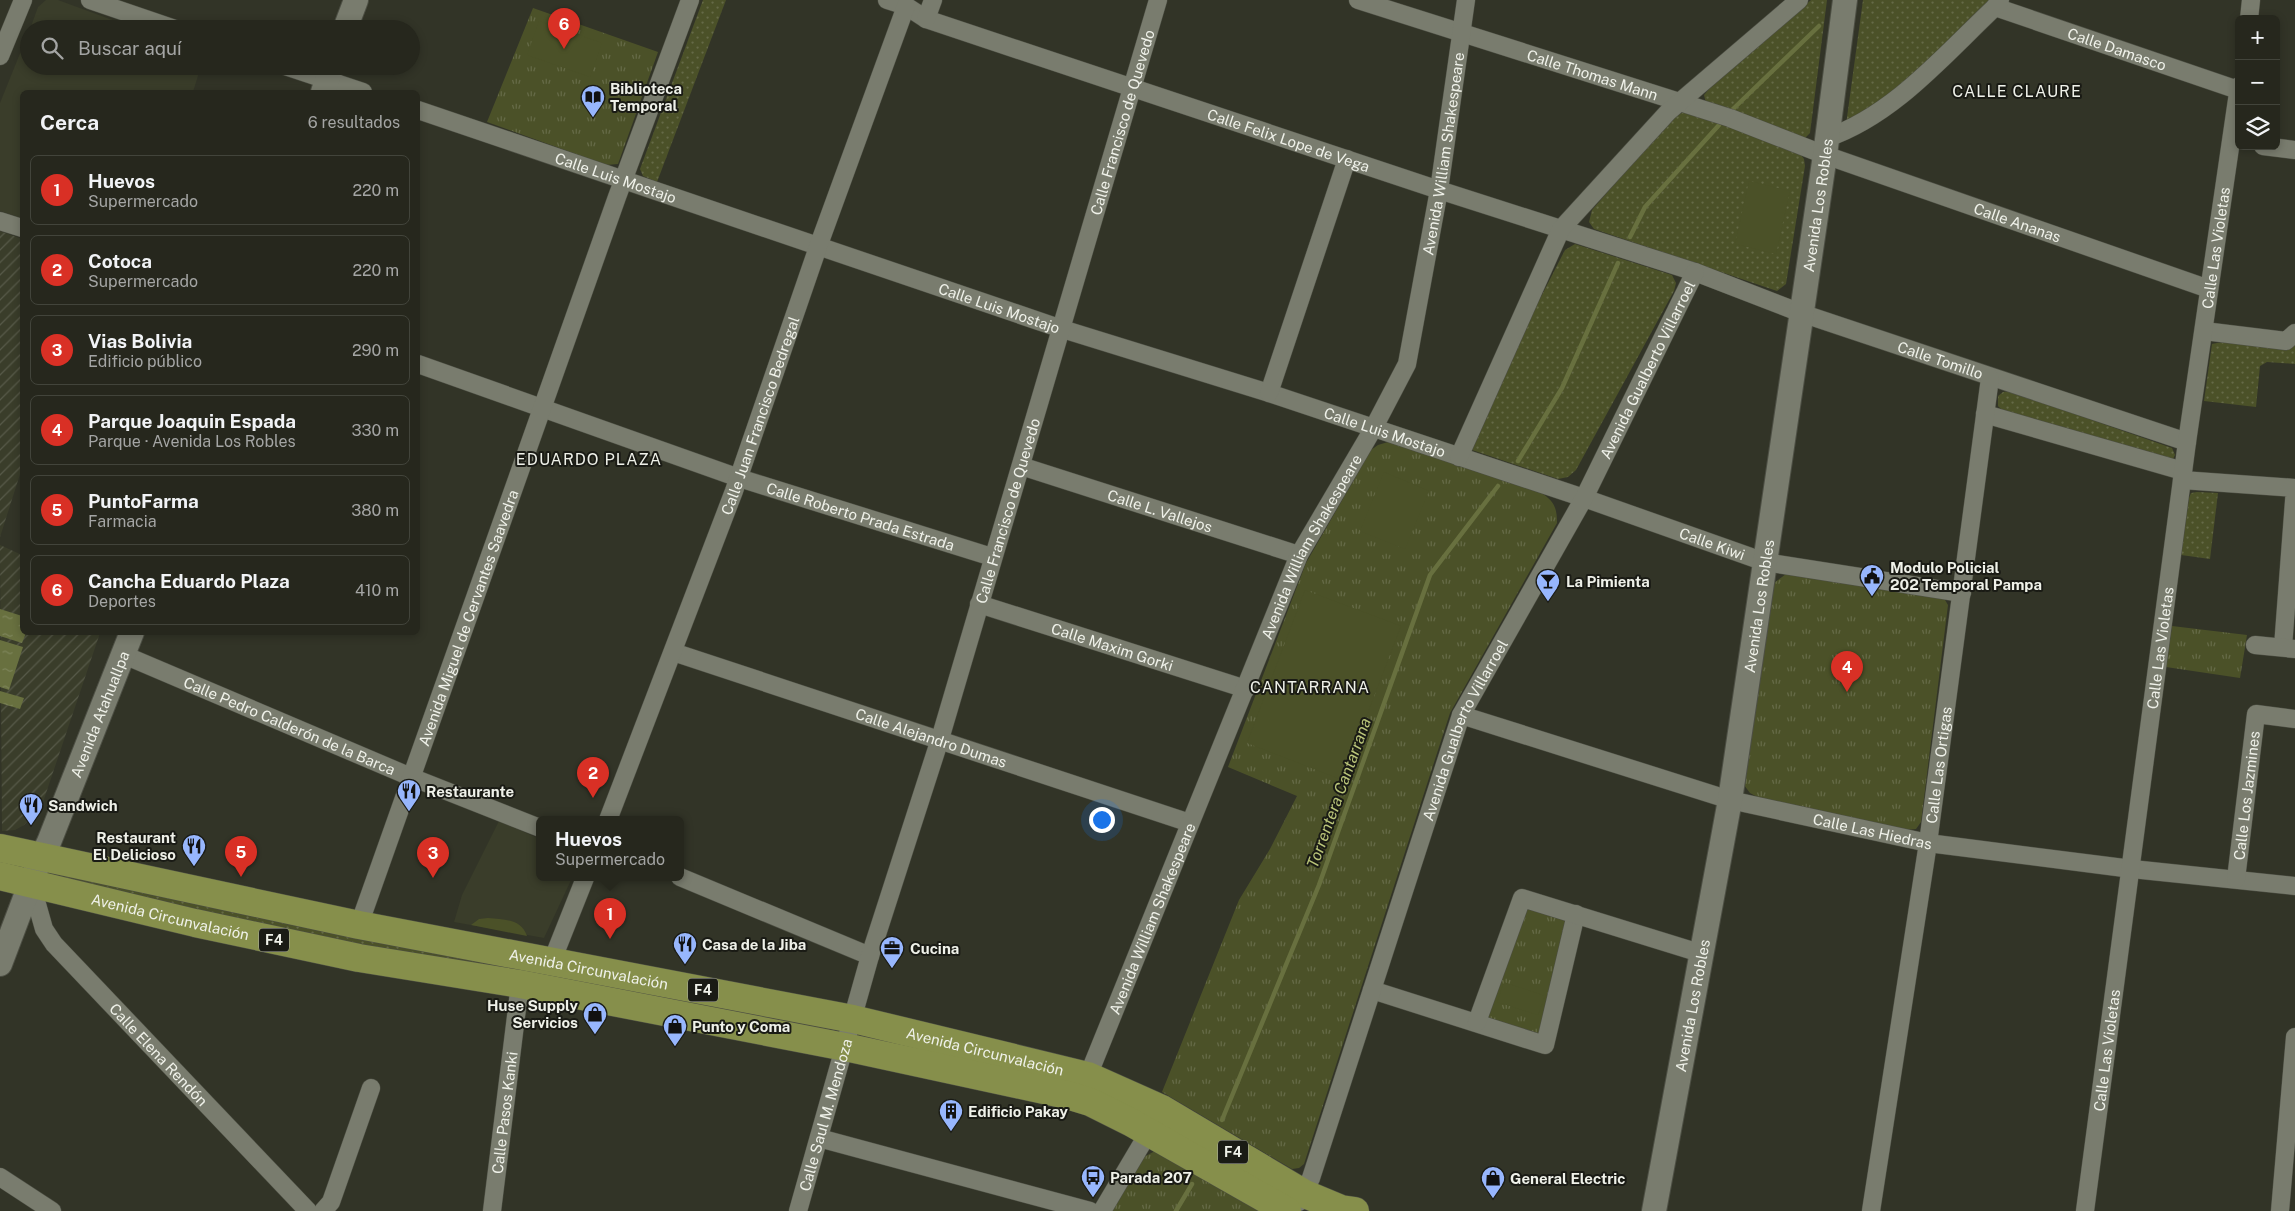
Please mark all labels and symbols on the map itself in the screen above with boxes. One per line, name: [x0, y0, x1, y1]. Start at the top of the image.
pin: 6: [548, 8, 580, 49]
street label: Calle Damasco: [2066, 24, 2169, 73]
street label: Calle Francisco de Quevedo: [1087, 28, 1157, 217]
street label: Calle Thomas Mann: [1525, 46, 1660, 103]
street label: Avenida William Shakespeare: [1419, 51, 1467, 257]
place label: Biblioteca Temporal: [610, 80, 682, 114]
district label: CALLE CLAURE: [1952, 82, 2082, 101]
library icon: Biblioteca Temporal: [580, 84, 606, 118]
street label: Calle Felix Lope de Vega: [1205, 105, 1372, 175]
street label: Avenida Los Robles: [1799, 138, 1836, 273]
street label: Calle Luis Mostajo: [553, 149, 679, 206]
street label: Calle Las Violetas: [2198, 186, 2233, 310]
street label: Calle Ananas: [1972, 199, 2063, 245]
street label: Avenida Gualberto Villarroel: [1596, 278, 1698, 461]
street label: Calle Luis Mostajo: [936, 279, 1062, 336]
street label: Calle Juan Francisco Bedregal: [717, 314, 802, 517]
street label: Calle Tomillo: [1895, 337, 1985, 382]
street label: Calle Luis Mostajo: [1322, 403, 1448, 460]
street label: Calle Francisco de Quevedo: [972, 416, 1043, 605]
district label: EDUARDO PLAZA: [516, 450, 662, 469]
street label: Avenida William Shakespeare: [1257, 451, 1365, 641]
street label: Calle Roberto Prada Estrada: [764, 479, 957, 553]
street label: Calle L. Vallejos: [1105, 486, 1215, 535]
street label: Avenida Miguel de Cervantes Saavedra: [415, 487, 521, 748]
street label: Calle Kiwi: [1677, 524, 1747, 563]
street label: Avenida Los Robles: [1740, 538, 1777, 674]
place label: Modulo Policial 202 Temporal Pampa: [1890, 559, 2042, 593]
public building icon: Modulo Policial 202 Temporal Pampa: [1859, 563, 1885, 597]
bar icon: La Pimienta: [1535, 568, 1561, 602]
place label: La Pimienta: [1566, 573, 1650, 590]
street label: Calle Las Violetas: [2143, 586, 2176, 710]
street label: Calle Maxim Gorki: [1049, 619, 1175, 674]
street label: Avenida Gualberto Villarroel: [1419, 636, 1511, 823]
street label: Avenida Atahuallpa: [67, 649, 132, 780]
pin: 4: [1831, 651, 1863, 692]
street label: Calle Pedro Calderón de la Barca: [181, 673, 398, 778]
district label: CANTARRANA: [1250, 678, 1370, 697]
street label: Calle Alejandro Dumas: [853, 705, 1009, 770]
street label: Calle Las Ortigas: [1922, 705, 1955, 825]
water label: Torrentera Cantarrana: [1303, 715, 1375, 871]
street label: Calle Los Jazmines: [2230, 730, 2262, 861]
pin: 2: [577, 757, 609, 798]
restaurant icon: Restaurante: [396, 778, 422, 812]
place label: Restaurante: [426, 783, 514, 800]
restaurant icon: Sandwich: [18, 792, 44, 826]
place label: Sandwich: [48, 797, 118, 814]
your location: [1089, 807, 1115, 833]
street label: Calle Las Hiedras: [1812, 810, 1933, 852]
street label: Avenida William Shakespeare: [1105, 820, 1198, 1017]
place label: Restaurant El Delicioso: [93, 829, 176, 863]
restaurant icon: Restaurant El Delicioso: [181, 833, 207, 867]
pin: 5: [225, 836, 257, 877]
pin: 3: [417, 837, 449, 878]
street label: Avenida Circunvalación: [90, 890, 251, 943]
pin: 1: [594, 898, 626, 939]
road number: F4: [259, 928, 289, 952]
restaurant icon: Casa de la Jiba: [672, 931, 698, 965]
office icon: Cucina: [879, 935, 905, 969]
place label: Casa de la Jiba: [702, 936, 806, 953]
street label: Avenida Los Robles: [1671, 938, 1713, 1073]
place label: Cucina: [910, 940, 959, 957]
street label: Avenida Circunvalación: [508, 945, 670, 992]
road number: F4: [688, 978, 718, 1002]
street label: Calle Las Violetas: [2090, 988, 2123, 1112]
place label: Huse Supply Servicios: [487, 997, 579, 1031]
street label: Calle Elena Rendón: [106, 1000, 211, 1109]
shop icon: Huse Supply Servicios: [582, 1001, 608, 1035]
shop icon: Punto y Coma: [662, 1013, 688, 1047]
place label: Punto y Coma: [692, 1018, 790, 1035]
street label: Avenida Circunvalación: [905, 1024, 1066, 1078]
street label: Calle Saul M. Mendoza: [796, 1037, 855, 1193]
street label: Calle Pasos Kanki: [488, 1051, 520, 1175]
building icon: Edificio Pakay: [938, 1098, 964, 1132]
place label: Edificio Pakay: [968, 1103, 1068, 1120]
road number: F4: [1218, 1140, 1248, 1164]
bus stop icon: Parada 207: [1080, 1164, 1106, 1198]
shop icon: General Electric: [1480, 1165, 1506, 1199]
place label: Parada 207: [1110, 1169, 1192, 1186]
place label: General Electric: [1510, 1170, 1626, 1187]

